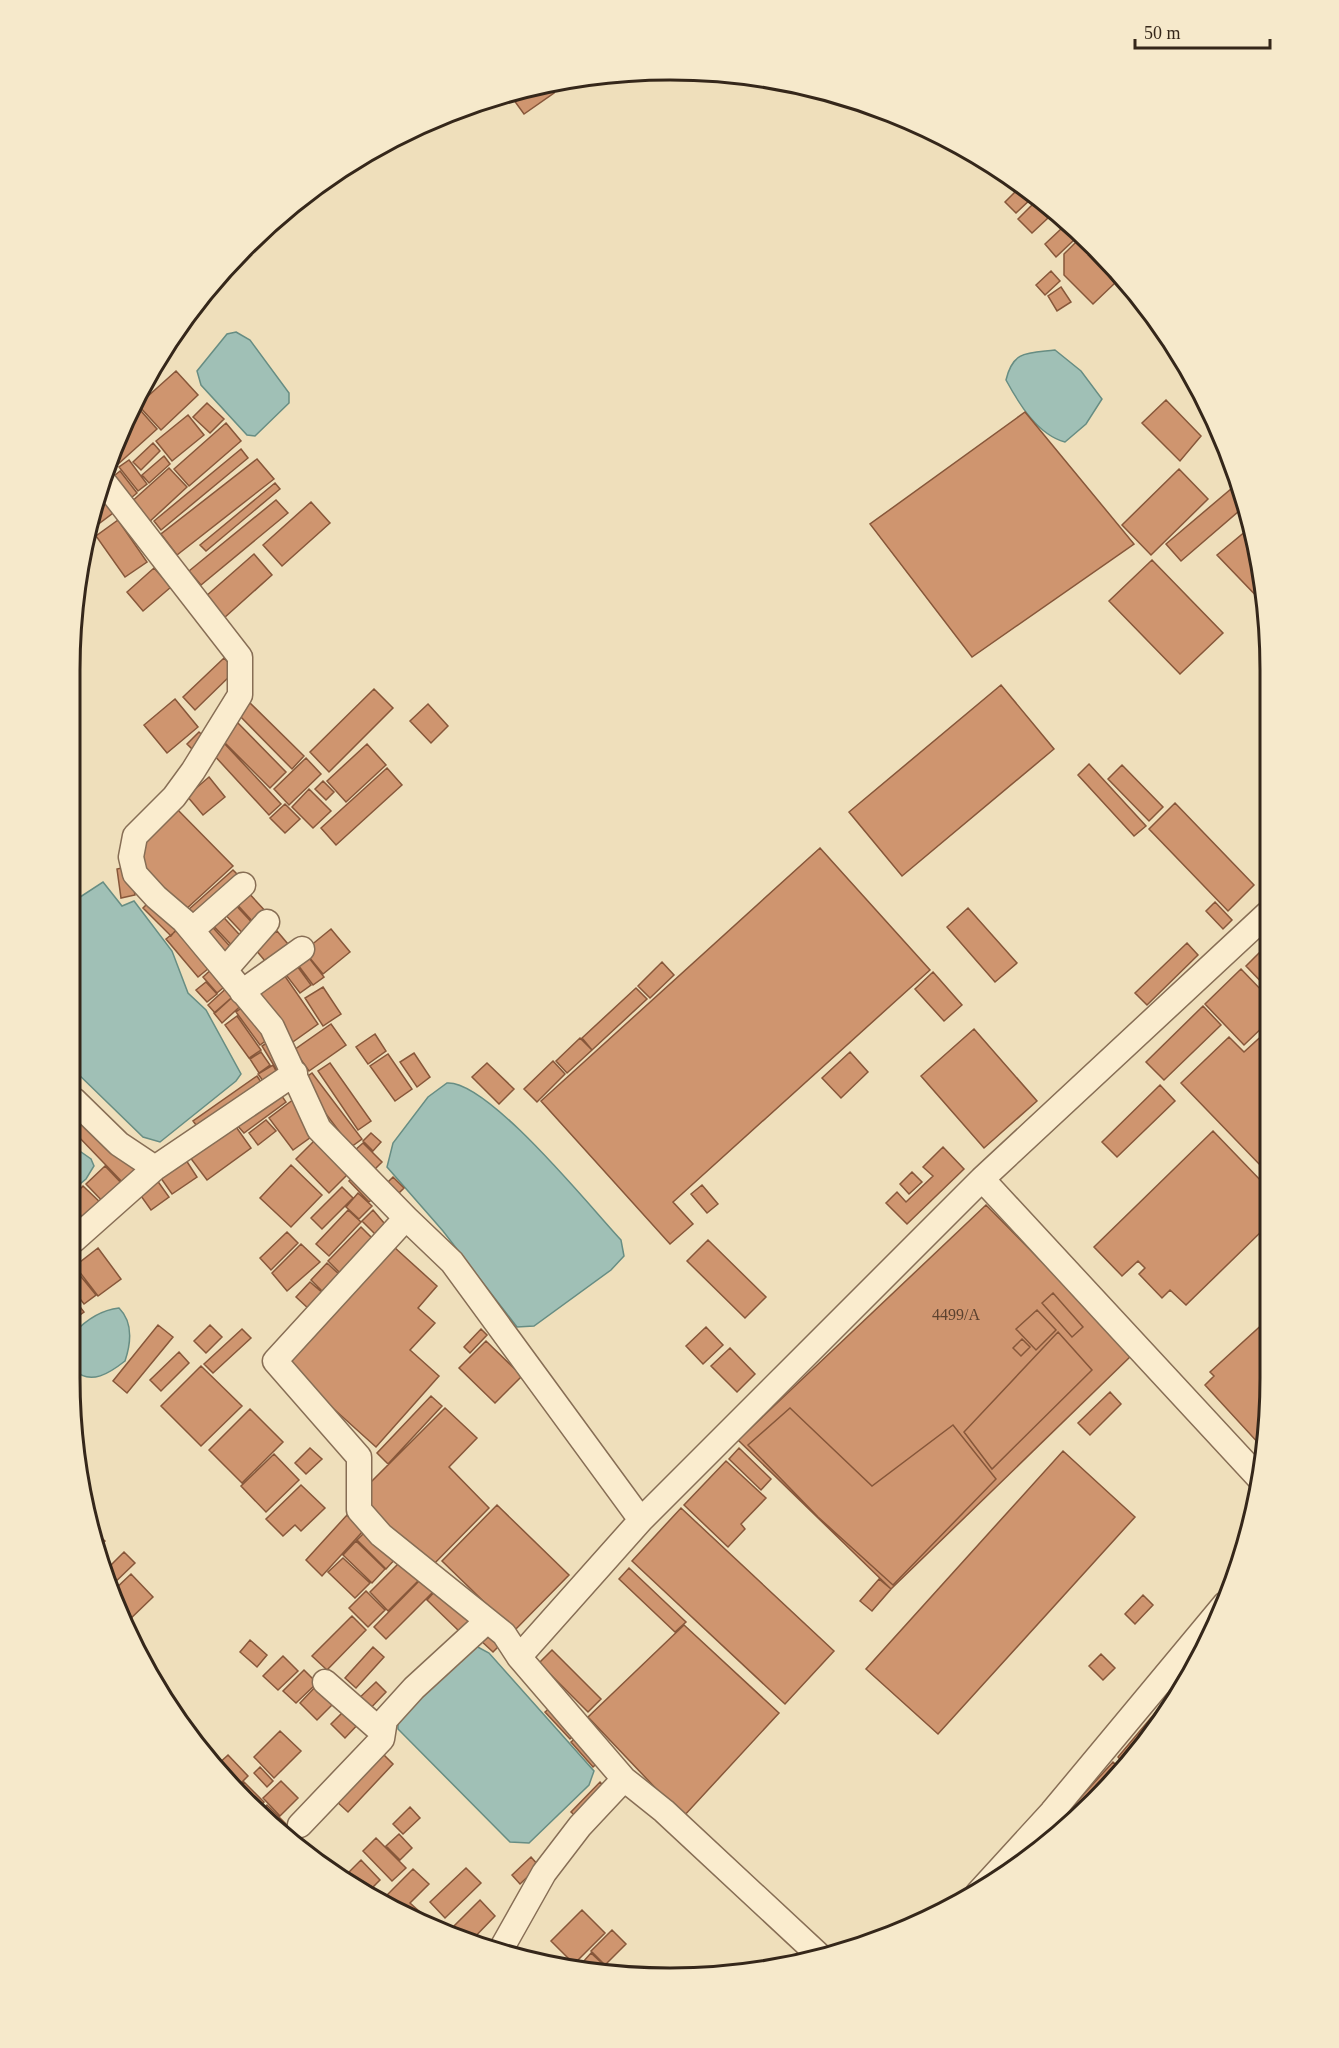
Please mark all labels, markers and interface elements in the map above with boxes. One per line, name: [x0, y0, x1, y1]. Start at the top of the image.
scale bar: [1135, 12, 1270, 50]
text: 50 m: [1144, 23, 1181, 43]
house number: 4499/A: [932, 1306, 980, 1323]

